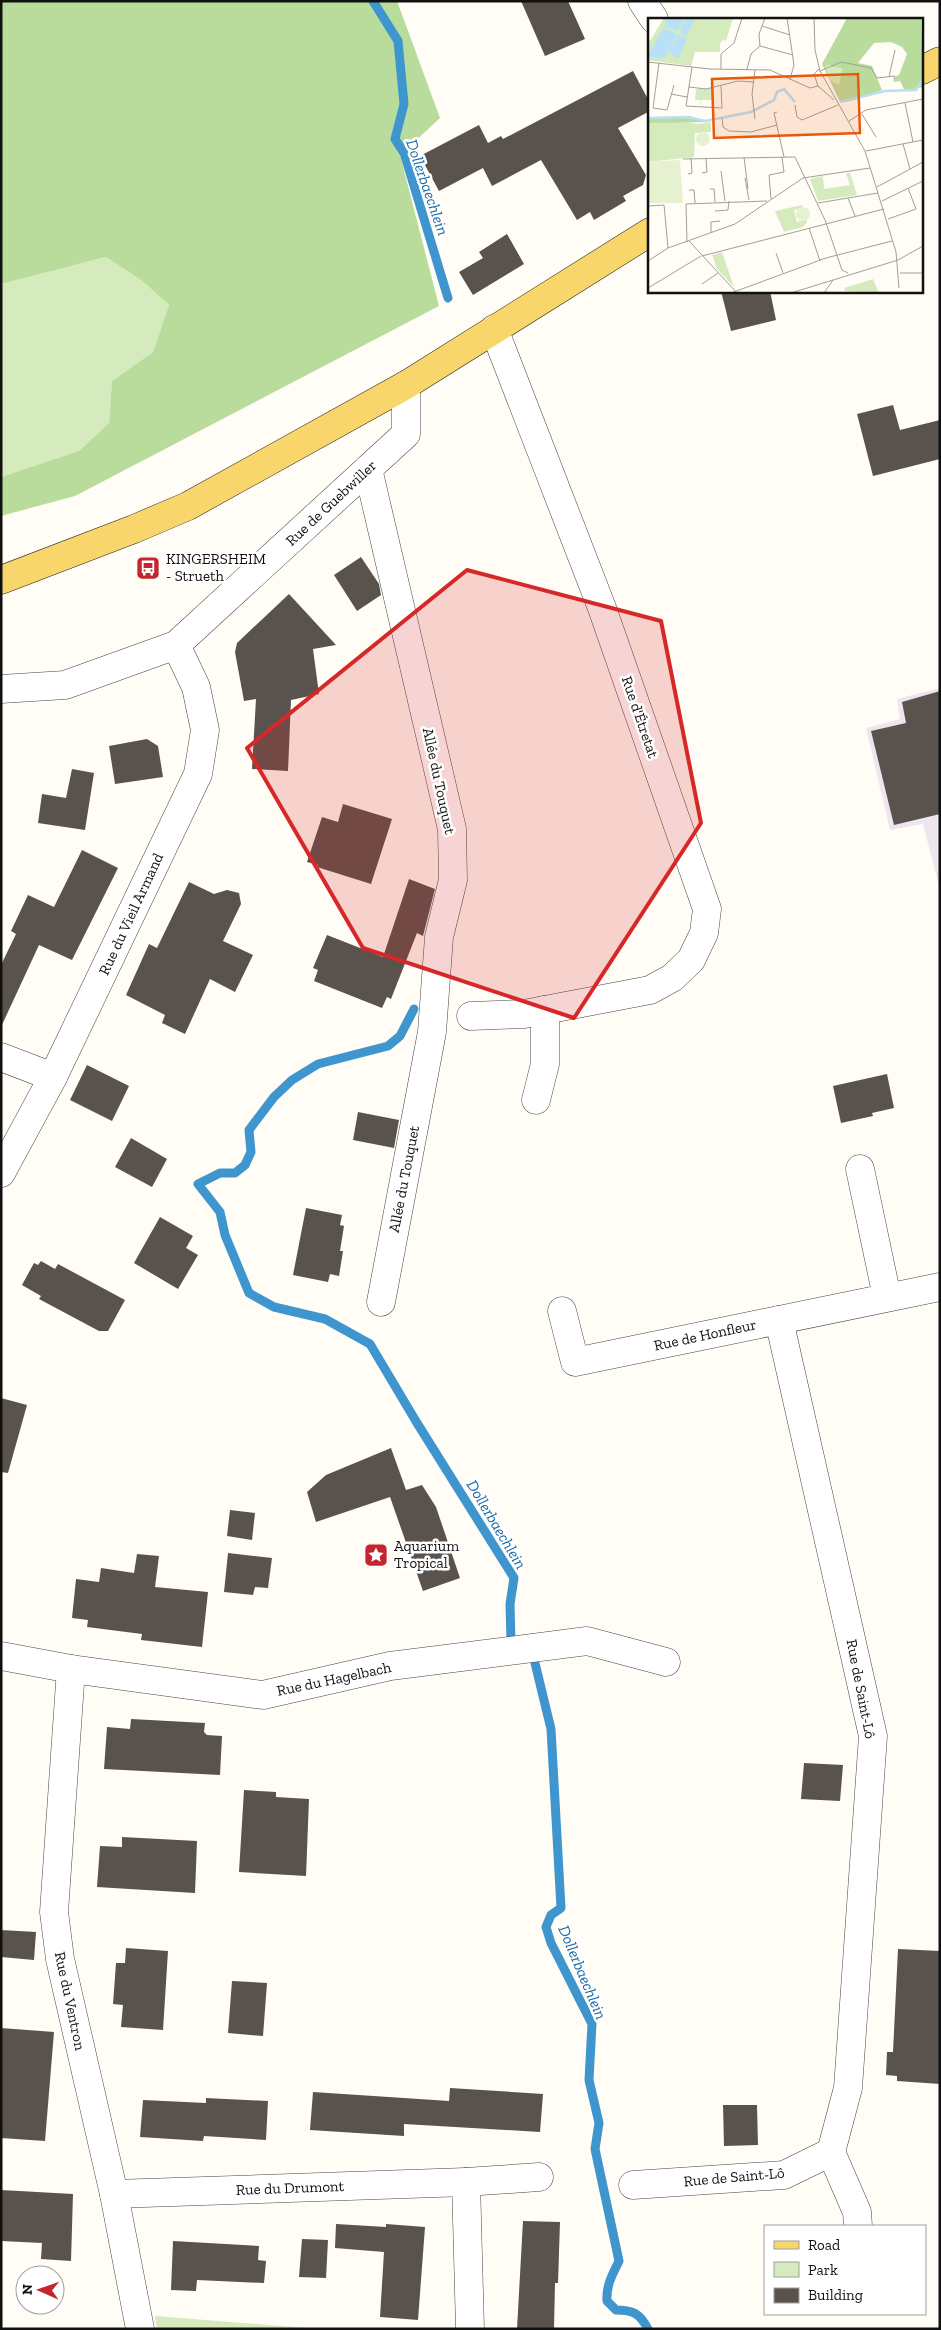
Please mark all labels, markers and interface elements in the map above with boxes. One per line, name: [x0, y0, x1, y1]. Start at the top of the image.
inset map: [648, 18, 924, 292]
water label: Dollerbaechlein: [402, 137, 453, 238]
street label: Rue de Guebwiller: [282, 456, 380, 550]
place label: KINGERSHEIM - Strueth: [166, 550, 266, 585]
bus stop icon: KINGERSHEIM - Strueth: [135, 555, 161, 581]
street label: Rue d'Étretat: [618, 674, 663, 761]
street label: Allée du Touquet: [419, 726, 459, 836]
street label: Rue du Vieil Armand: [95, 849, 167, 978]
street label: Allée du Touquet: [385, 1124, 423, 1234]
street label: Rue de Honfleur: [652, 1315, 758, 1355]
water label: Dollerbaechlein: [463, 1476, 531, 1572]
place label: Aquarium Tropical: [394, 1537, 459, 1572]
place icon: Aquarium Tropical: [363, 1542, 389, 1568]
street label: Rue de Saint-Lô: [843, 1638, 880, 1741]
street label: Rue du Hagelbach: [275, 1658, 393, 1700]
water label: Dollerbaechlein: [554, 1922, 611, 2022]
street label: Rue du Ventron: [51, 1950, 89, 2052]
street label: Rue de Saint-Lô: [683, 2164, 785, 2190]
street label: Rue du Drumont: [236, 2177, 345, 2199]
legend: [764, 2225, 926, 2315]
text: Road: [808, 2236, 841, 2254]
text: Park: [808, 2261, 838, 2279]
north arrow: [15, 2265, 65, 2315]
text: N: [19, 2284, 36, 2295]
text: Building: [808, 2286, 863, 2304]

